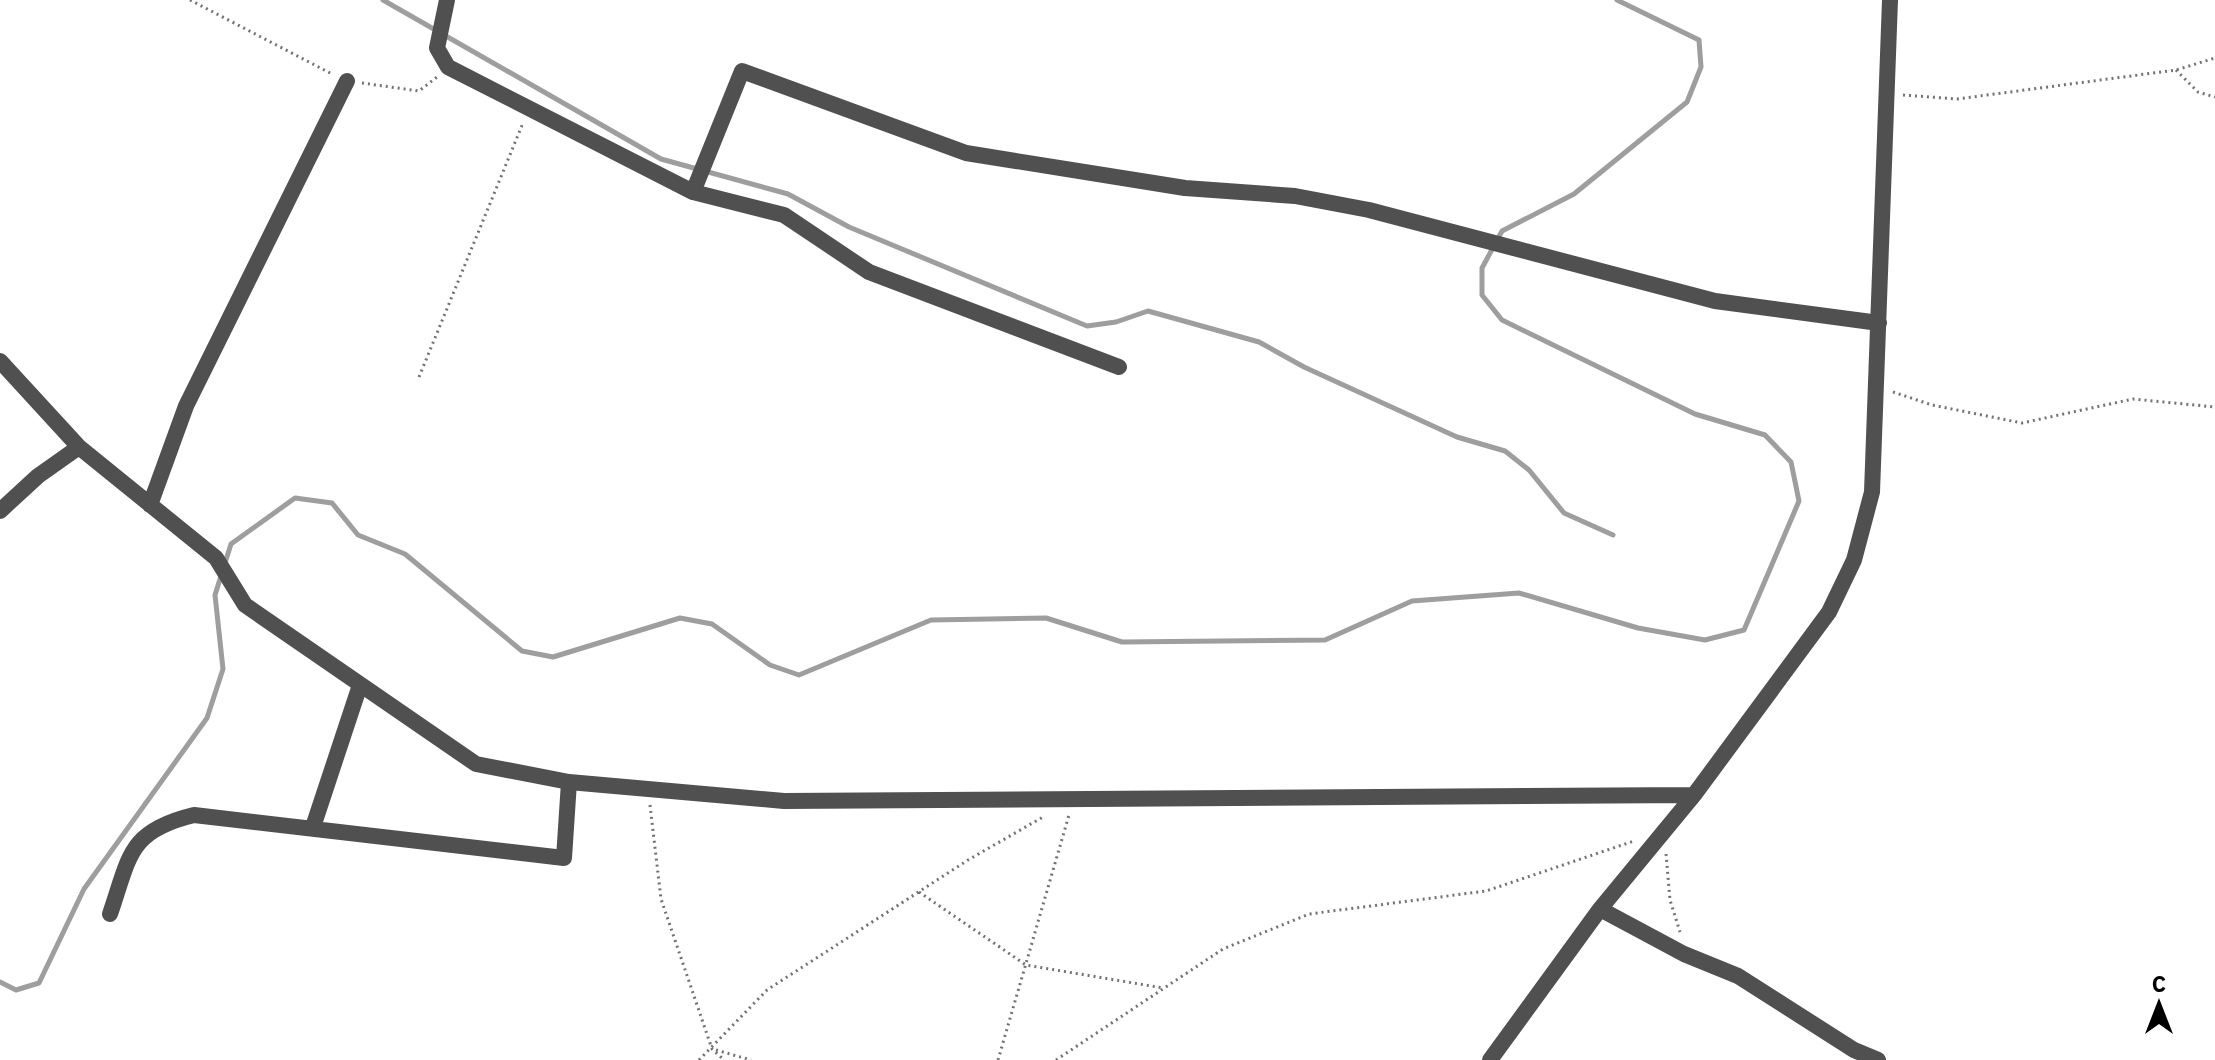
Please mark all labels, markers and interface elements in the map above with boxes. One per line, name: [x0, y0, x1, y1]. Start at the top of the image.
north arrow: [2119, 964, 2199, 1044]
text: С: [2152, 969, 2166, 998]

